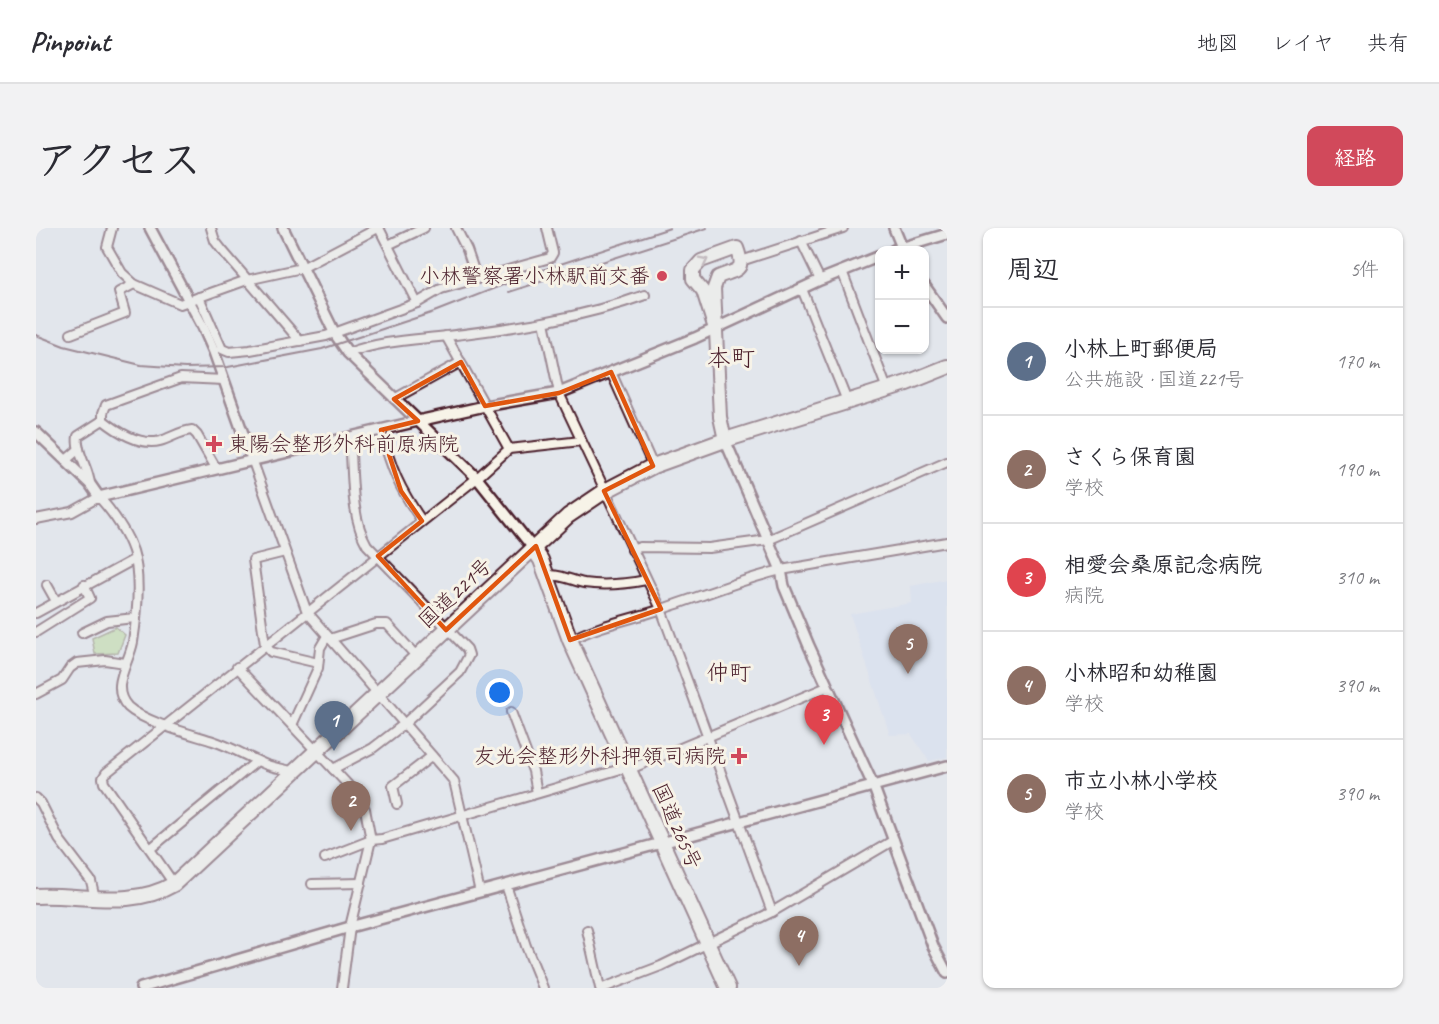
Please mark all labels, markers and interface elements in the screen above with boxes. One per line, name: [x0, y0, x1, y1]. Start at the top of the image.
text: Pinpoint: [30, 24, 110, 59]
text: 地図: [1197, 30, 1239, 56]
text: レイヤ: [1272, 30, 1334, 56]
text: 共有: [1367, 30, 1409, 56]
button: 経路: [1307, 126, 1403, 186]
text: アクセス: [36, 134, 201, 187]
map controls: [875, 246, 929, 354]
button: +: [875, 246, 929, 300]
text: 周辺: [1007, 253, 1059, 286]
one-way arrow: [698, 257, 709, 269]
text: 5件: [1350, 257, 1379, 282]
place label: 小林警察署小林駅前交番: [419, 263, 650, 289]
marker: 小林警察署小林駅前交番: [655, 269, 669, 283]
button: −: [875, 300, 929, 354]
text: 小林上町郵便局: [1064, 335, 1218, 363]
district label: 本町: [707, 343, 755, 373]
text: 1: [1022, 349, 1031, 374]
text: 170 m: [1336, 349, 1379, 374]
text: 公共施設 · 国道221号: [1064, 367, 1244, 392]
place label: 東陽会整形外科前原病院: [228, 431, 459, 457]
marker: 東陽会整形外科前原病院: [205, 435, 223, 453]
text: さくら保育園: [1064, 443, 1196, 471]
text: 2: [1022, 457, 1031, 482]
text: 190 m: [1336, 457, 1379, 482]
text: 学校: [1064, 475, 1104, 500]
text: 相愛会桑原記念病院: [1064, 551, 1262, 579]
street label: 国道221号: [413, 552, 497, 634]
text: 3: [1022, 565, 1031, 590]
text: 310 m: [1336, 565, 1379, 590]
text: 病院: [1064, 583, 1104, 608]
pin: 5: [888, 624, 928, 674]
district label: 仲町: [707, 659, 751, 687]
text: 小林昭和幼稚園: [1064, 659, 1218, 687]
text: 4: [1022, 673, 1031, 698]
text: 390 m: [1336, 673, 1379, 698]
your location: [485, 678, 514, 707]
text: 学校: [1064, 691, 1104, 716]
pin: 3: [804, 696, 844, 745]
pin: 1: [314, 702, 354, 751]
place label: 友光会整形外科押領司病院: [474, 743, 726, 769]
marker: 友光会整形外科押領司病院: [730, 747, 748, 765]
text: 市立小林小学校: [1064, 767, 1218, 795]
street label: 国道265号: [647, 779, 707, 873]
text: 5: [1022, 781, 1031, 806]
text: 390 m: [1336, 781, 1379, 806]
pin: 2: [332, 782, 370, 831]
text: 学校: [1064, 799, 1104, 824]
pin: 4: [780, 916, 819, 966]

